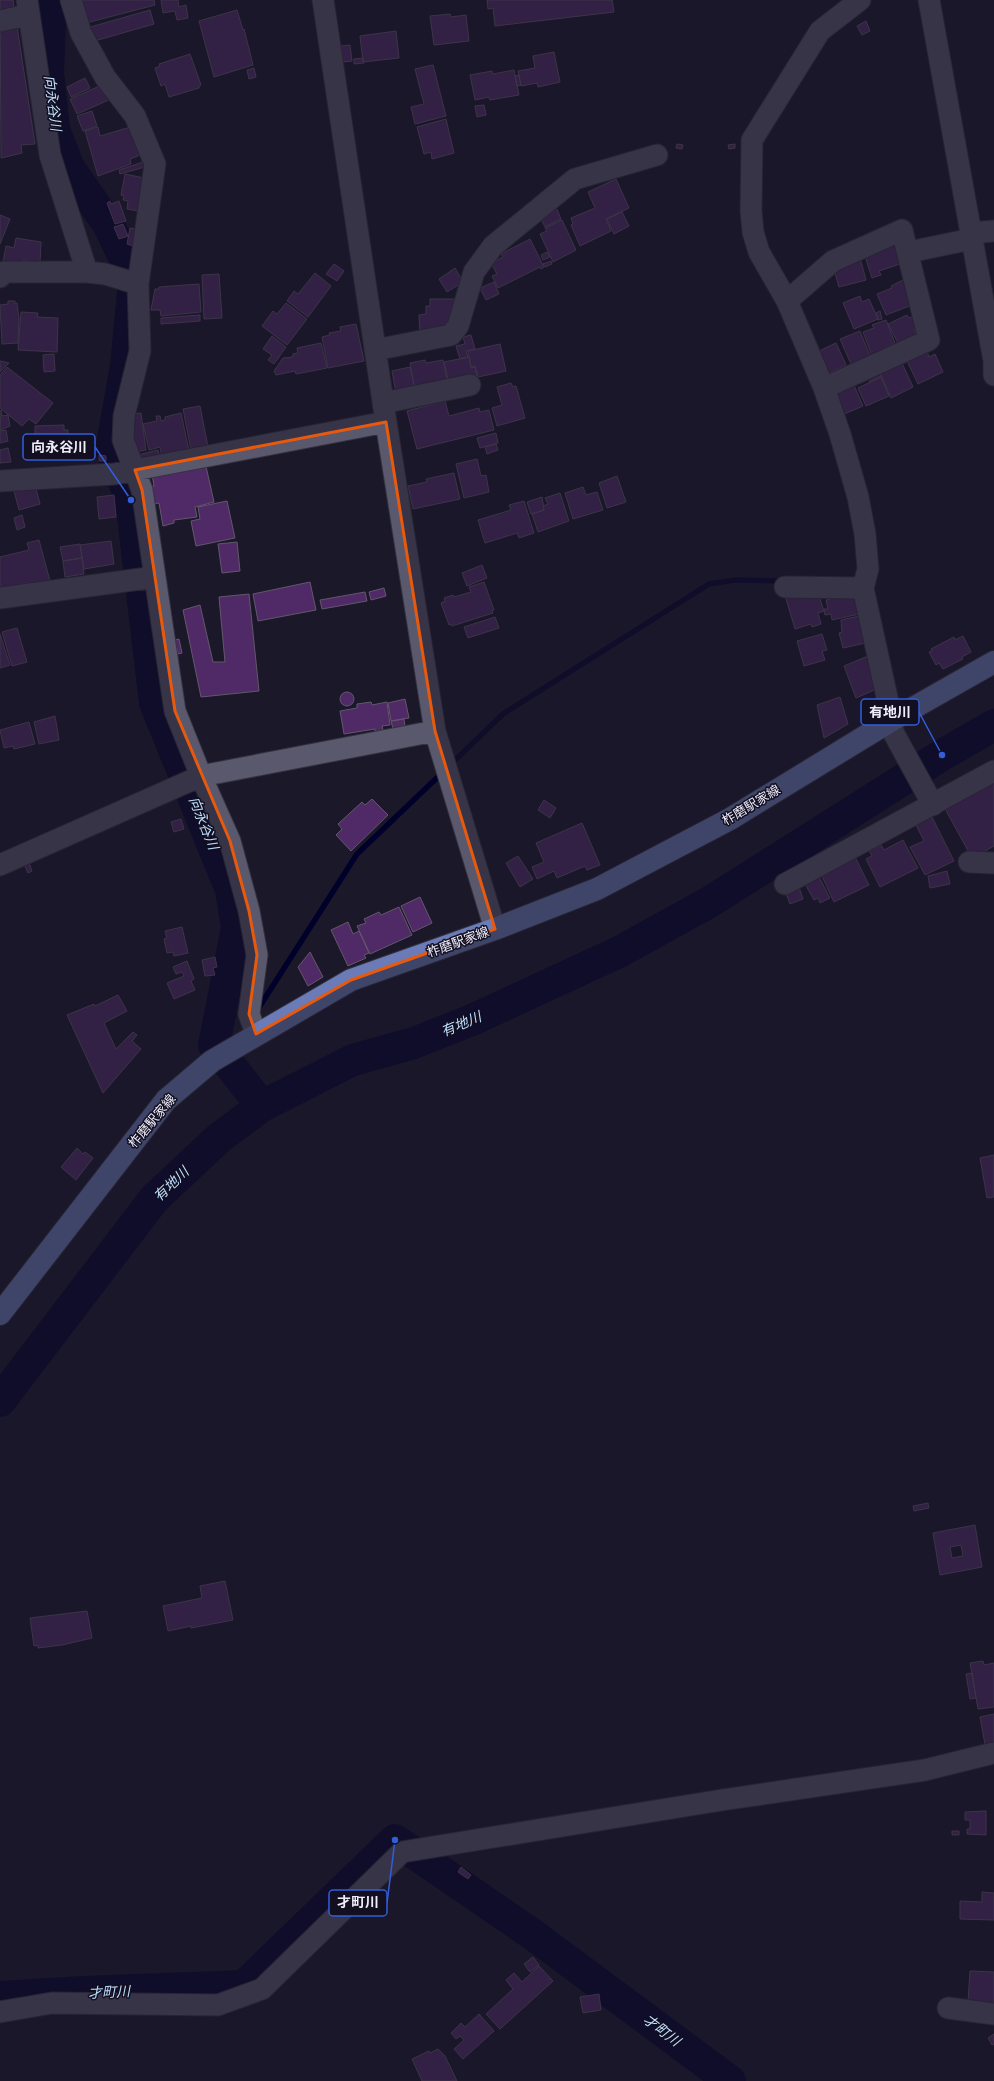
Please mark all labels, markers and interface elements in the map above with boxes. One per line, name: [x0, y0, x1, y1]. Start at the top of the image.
water label: 向永谷川: [41, 74, 66, 134]
callout: 向永谷川: [23, 434, 95, 460]
text: 向永谷川: [31, 438, 87, 456]
callout: 有地川: [861, 699, 919, 725]
text: 有地川: [869, 703, 911, 721]
street label: 柞磨駅家線: [719, 781, 783, 829]
water label: 向永谷川: [185, 794, 224, 854]
street label: 柞磨駅家線: [425, 923, 491, 961]
water label: 有地川: [438, 1007, 486, 1040]
street label: 柞磨駅家線: [125, 1091, 179, 1151]
water label: 有地川: [150, 1162, 194, 1205]
callout: 才町川: [329, 1890, 387, 1916]
text: 才町川: [337, 1893, 379, 1911]
water label: 才町川: [88, 1982, 132, 2002]
water label: 才町川: [640, 2010, 686, 2051]

